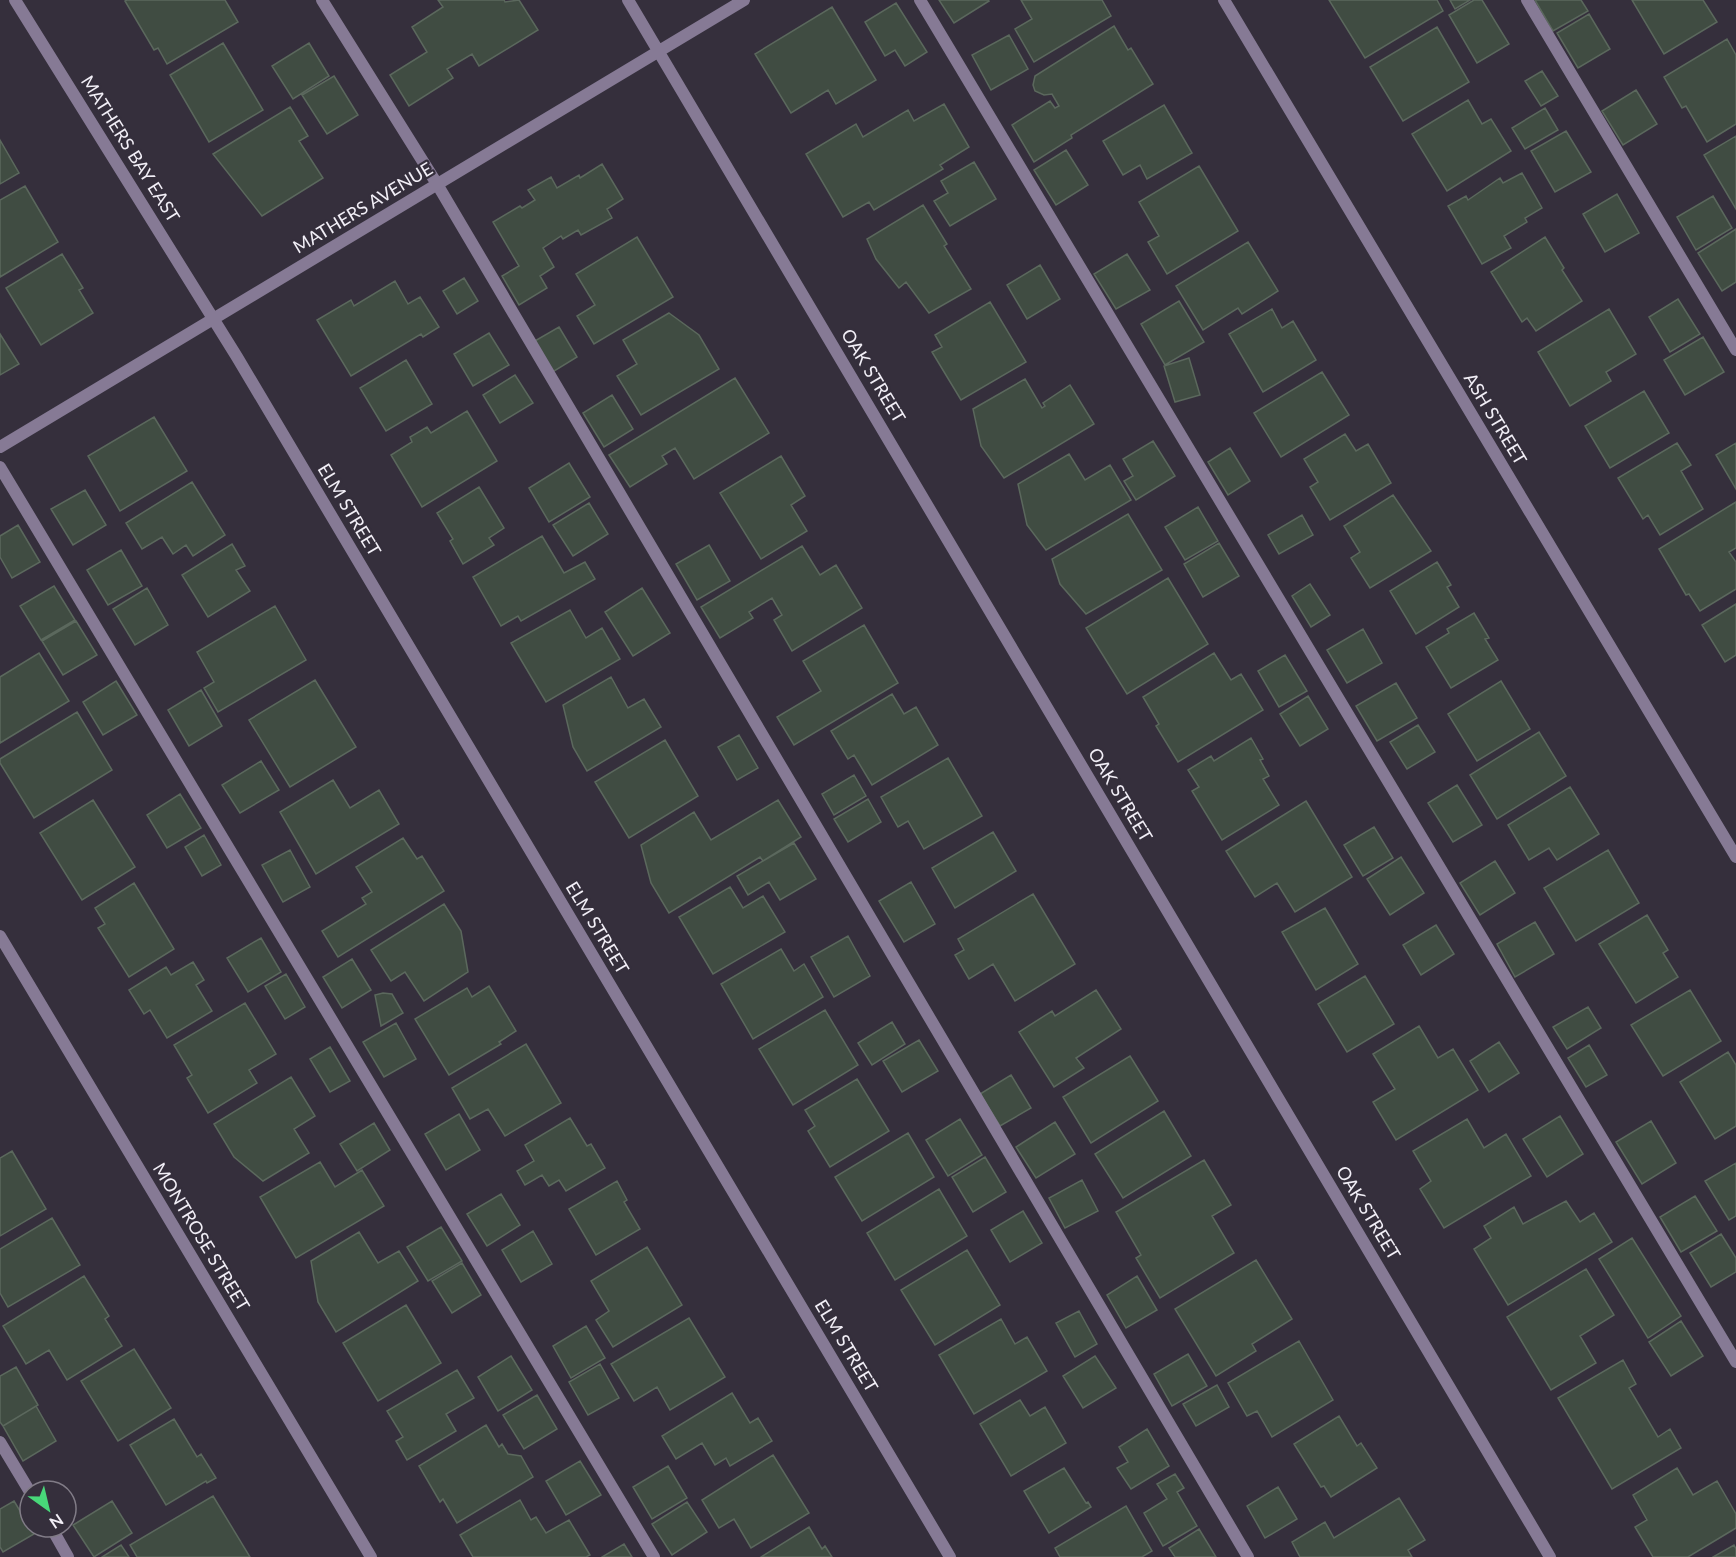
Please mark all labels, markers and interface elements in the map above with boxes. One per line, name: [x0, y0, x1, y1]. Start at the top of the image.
street label: MATHERS BAY EAST: [77, 71, 185, 226]
street label: MATHERS AVENUE: [289, 157, 436, 257]
street label: OAK STREET: [837, 324, 911, 427]
street label: ASH STREET: [1460, 369, 1532, 469]
street label: ELM STREET: [314, 459, 386, 560]
street label: OAK STREET: [1084, 743, 1158, 846]
street label: ELM STREET: [562, 877, 634, 978]
street label: MONTROSE STREET: [149, 1158, 255, 1315]
street label: OAK STREET: [1332, 1161, 1406, 1264]
street label: ELM STREET: [811, 1295, 883, 1396]
north arrow: [18, 1479, 78, 1539]
text: N: [46, 1511, 67, 1533]

